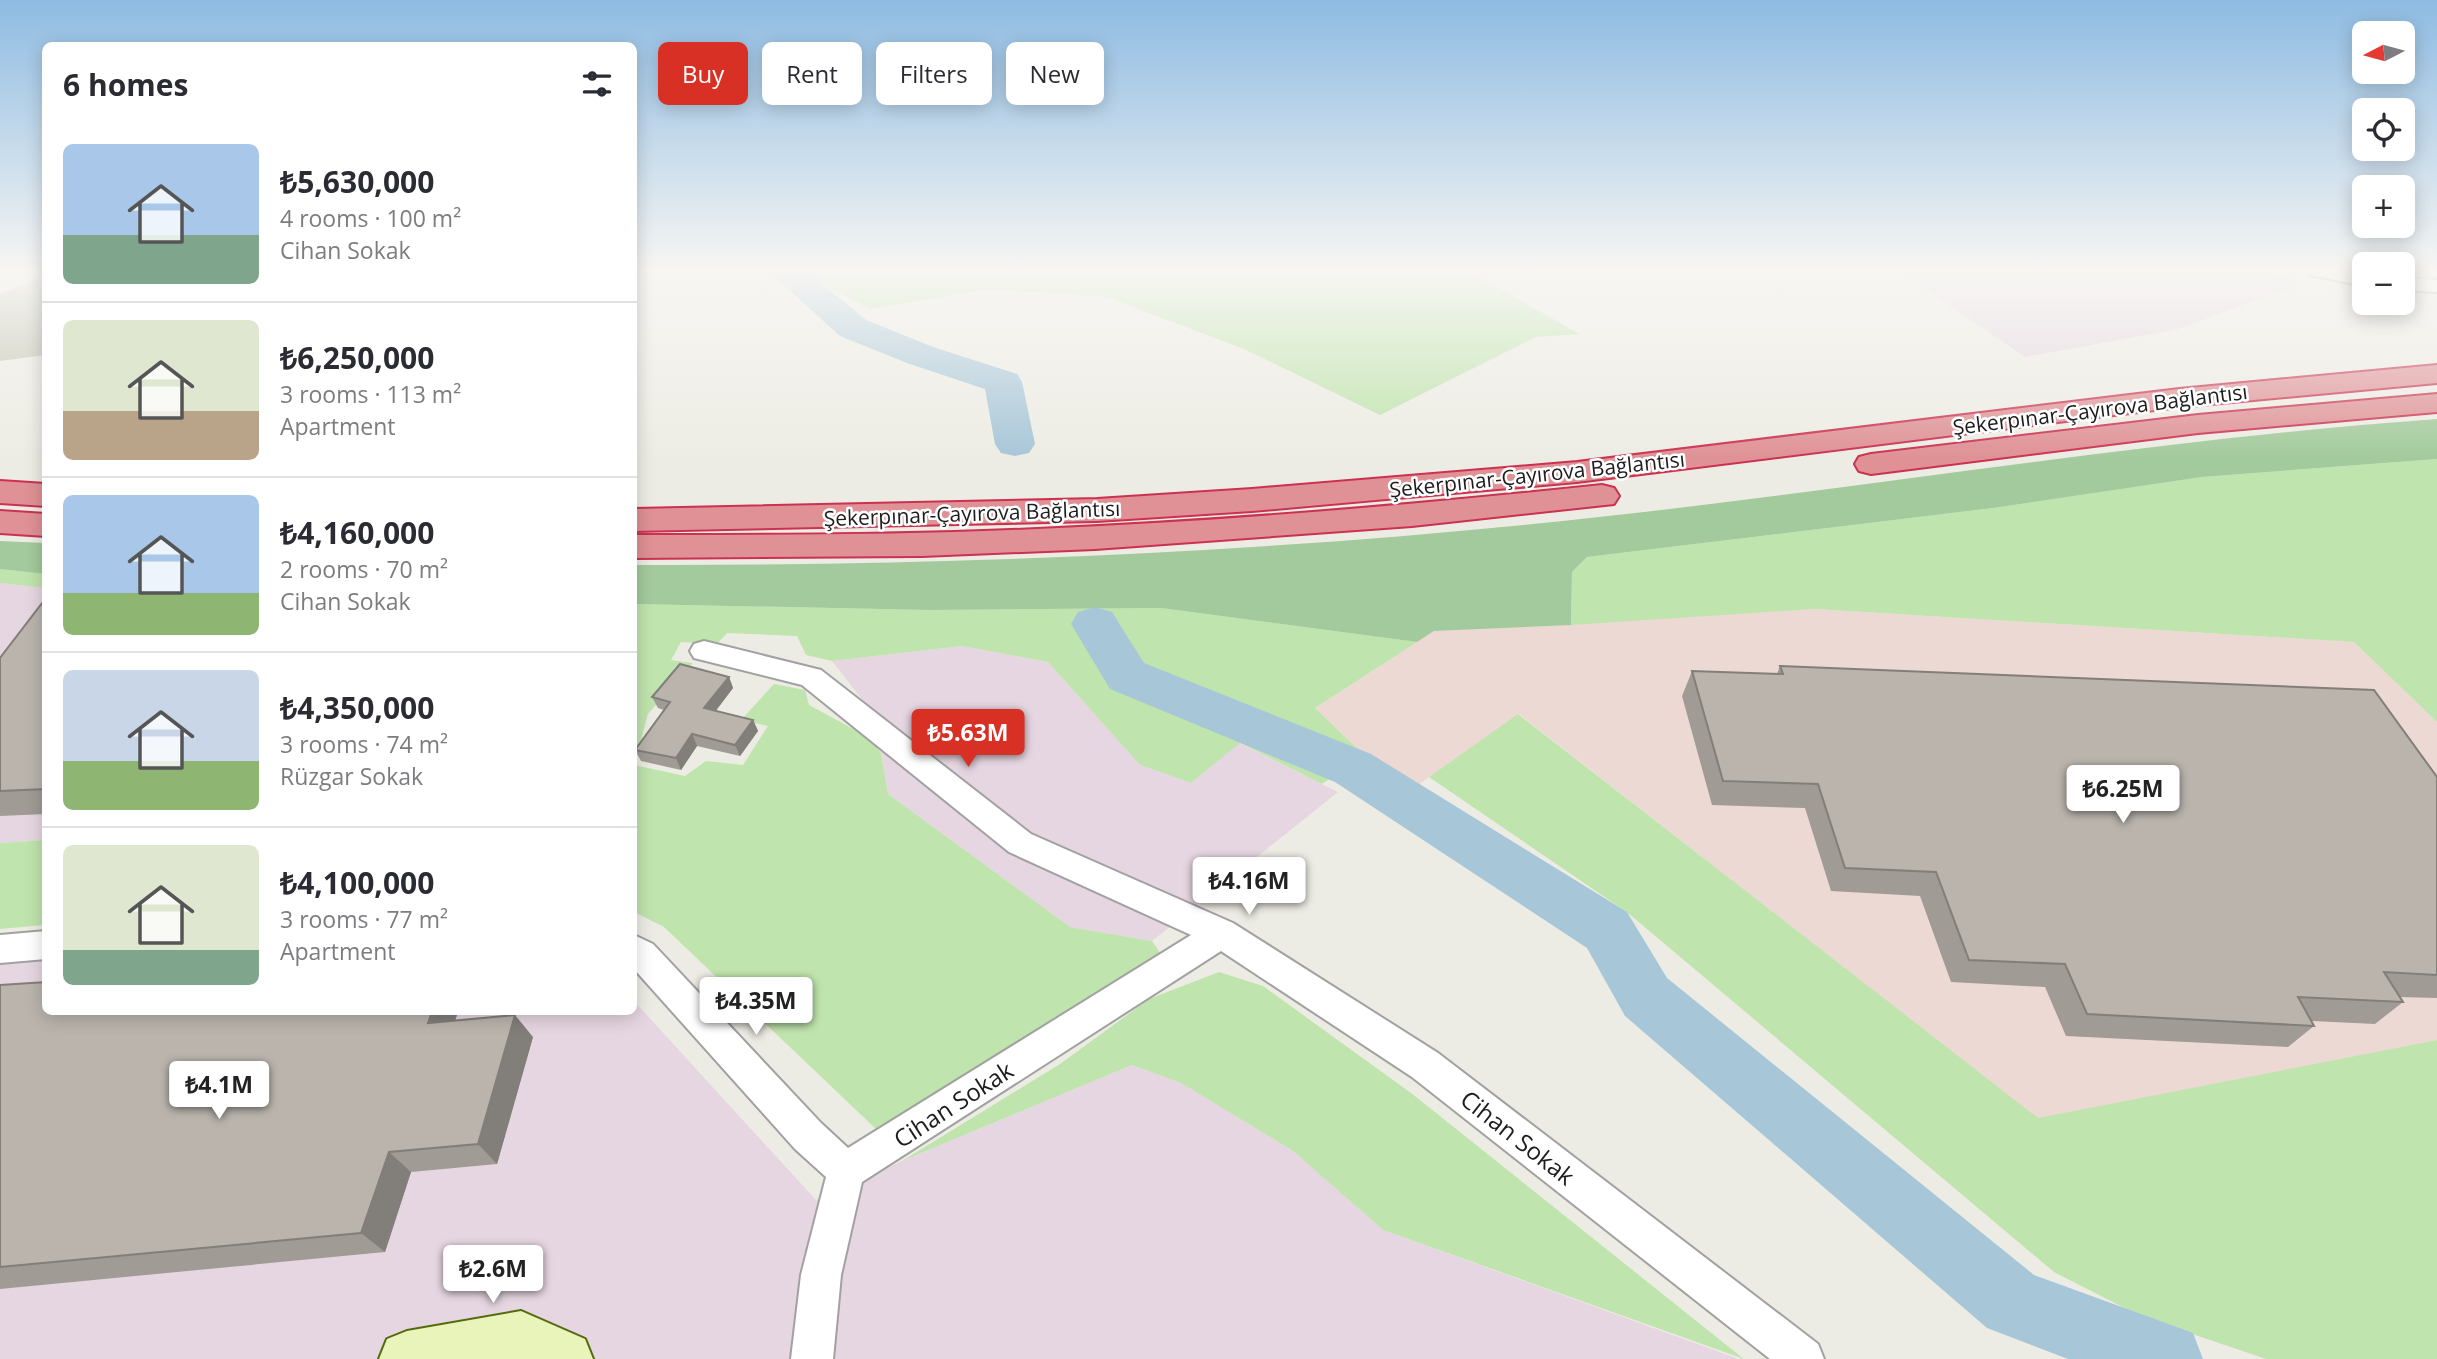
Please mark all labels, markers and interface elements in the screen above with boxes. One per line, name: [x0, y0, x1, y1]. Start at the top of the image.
north arrow: [2352, 21, 2415, 84]
map controls: [2352, 21, 2415, 315]
chip: Buy: [658, 42, 748, 105]
chip: Rent: [762, 42, 862, 105]
chip: Filters: [876, 42, 992, 105]
chip: New: [1006, 42, 1104, 105]
text: 6 homes: [63, 64, 188, 105]
icon: filters: [578, 65, 616, 103]
button: locate: [2352, 98, 2415, 161]
text: ₺5,630,000: [280, 161, 434, 202]
icon: home: [119, 172, 203, 256]
button: +: [2352, 175, 2415, 238]
text: 4 rooms · 100 m²: [280, 202, 461, 234]
text: Cihan Sokak: [280, 234, 411, 266]
button: −: [2352, 252, 2415, 315]
text: ₺6,250,000: [280, 337, 434, 378]
icon: home: [119, 348, 203, 432]
street label: Şekerpınar-Çayırova Bağlantısı: [1951, 377, 2249, 441]
text: 3 rooms · 113 m²: [280, 378, 461, 410]
text: Apartment: [280, 410, 396, 442]
street label: Şekerpınar-Çayırova Bağlantısı: [1388, 445, 1686, 503]
street label: Şekerpınar-Çayırova Bağlantısı: [823, 494, 1121, 532]
text: ₺4,160,000: [280, 512, 434, 553]
icon: home: [119, 523, 203, 607]
text: 2 rooms · 70 m²: [280, 553, 448, 585]
text: Cihan Sokak: [280, 585, 411, 617]
text: ₺4,350,000: [280, 687, 434, 728]
icon: home: [119, 698, 203, 782]
pin: ₺5.63M: [911, 710, 1025, 769]
text: ₺5.63M: [928, 716, 1008, 748]
text: 3 rooms · 74 m²: [280, 728, 448, 760]
text: Rüzgar Sokak: [280, 760, 423, 792]
pin: ₺6.25M: [2066, 766, 2180, 825]
text: ₺6.25M: [2083, 772, 2163, 804]
pin: ₺4.16M: [1192, 858, 1306, 917]
text: ₺4,100,000: [280, 862, 434, 903]
text: ₺4.16M: [1209, 864, 1289, 896]
icon: home: [119, 873, 203, 957]
text: 3 rooms · 77 m²: [280, 903, 448, 935]
text: Apartment: [280, 935, 396, 967]
pin: ₺4.35M: [699, 978, 813, 1037]
text: ₺4.35M: [716, 984, 796, 1016]
street label: Cihan Sokak: [887, 1053, 1019, 1155]
pin: ₺4.1M: [170, 1062, 268, 1121]
text: ₺4.1M: [185, 1068, 253, 1100]
street label: Cihan Sokak: [1454, 1082, 1582, 1192]
pin: ₺2.6M: [444, 1246, 542, 1305]
text: ₺2.6M: [459, 1252, 527, 1284]

